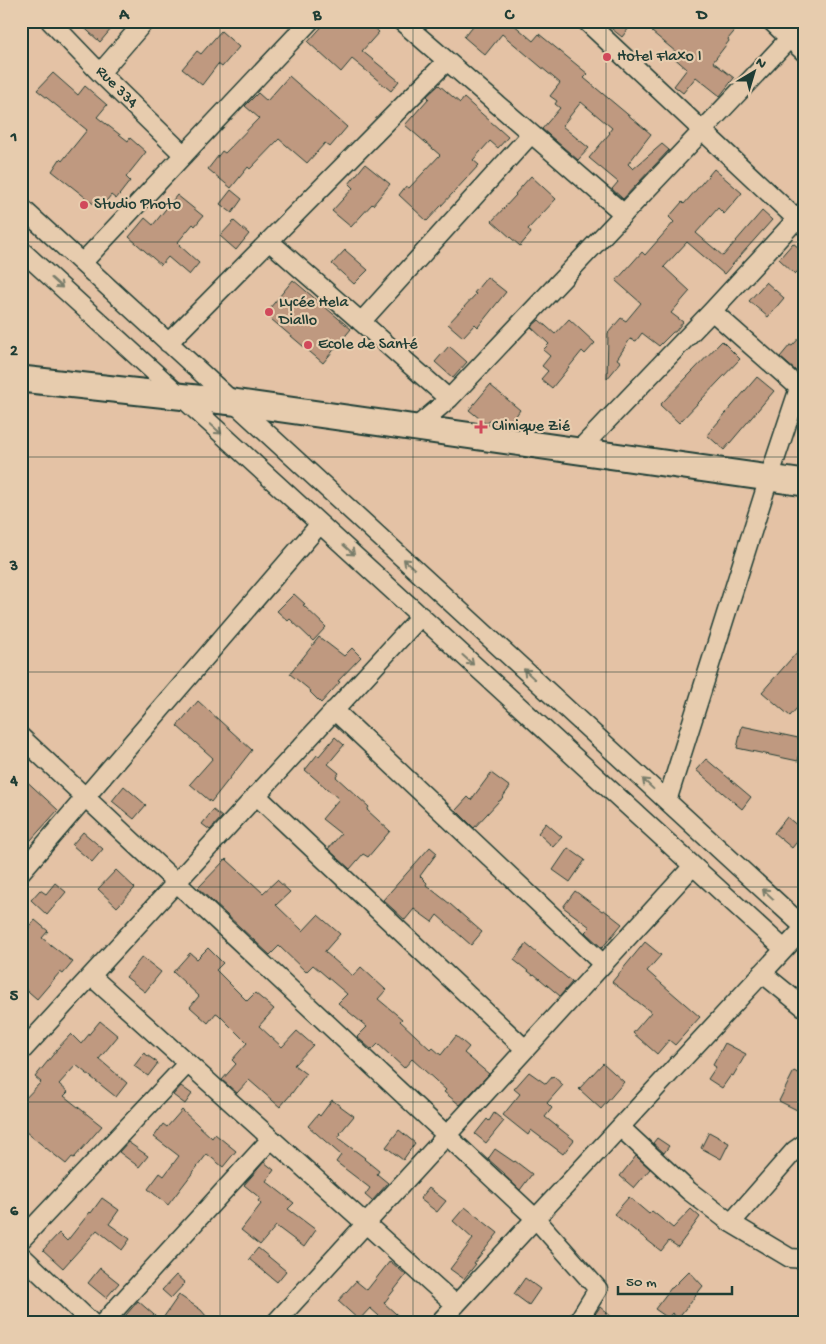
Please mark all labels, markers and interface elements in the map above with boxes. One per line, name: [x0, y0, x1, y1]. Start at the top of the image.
text: A: [118, 7, 130, 26]
text: B: [312, 7, 322, 26]
text: C: [504, 7, 515, 26]
text: D: [695, 7, 708, 26]
place label: Hotel Flaxo I: [617, 48, 702, 67]
north arrow: [728, 48, 778, 98]
marker: Hotel Flaxo I: [601, 51, 613, 63]
text: N: [752, 54, 769, 73]
street label: Rue 334: [91, 63, 141, 113]
text: 1: [10, 129, 17, 148]
place label: Studio Photo: [94, 196, 181, 215]
marker: Studio Photo: [78, 199, 90, 211]
one-way arrow: [51, 277, 64, 289]
place label: Lycée Hela Diallo: [278, 294, 349, 331]
marker: Lycée Hela Diallo: [263, 306, 275, 318]
place label: Ecole de Santé: [318, 336, 418, 355]
marker: Ecole de Santé: [302, 339, 314, 351]
text: 2: [10, 343, 18, 362]
place label: Clinique Zié: [492, 418, 571, 437]
marker: Clinique Zié: [474, 420, 488, 434]
one-way arrow: [209, 423, 222, 434]
one-way arrow: [342, 544, 355, 556]
text: 3: [9, 558, 18, 577]
one-way arrow: [403, 558, 416, 570]
one-way arrow: [462, 654, 475, 666]
one-way arrow: [522, 668, 535, 680]
text: 4: [9, 773, 18, 792]
one-way arrow: [642, 778, 655, 790]
one-way arrow: [762, 888, 774, 900]
text: 5: [10, 988, 19, 1007]
text: 6: [10, 1203, 19, 1222]
scale bar: [618, 1264, 732, 1296]
text: 50 m: [626, 1274, 657, 1292]

